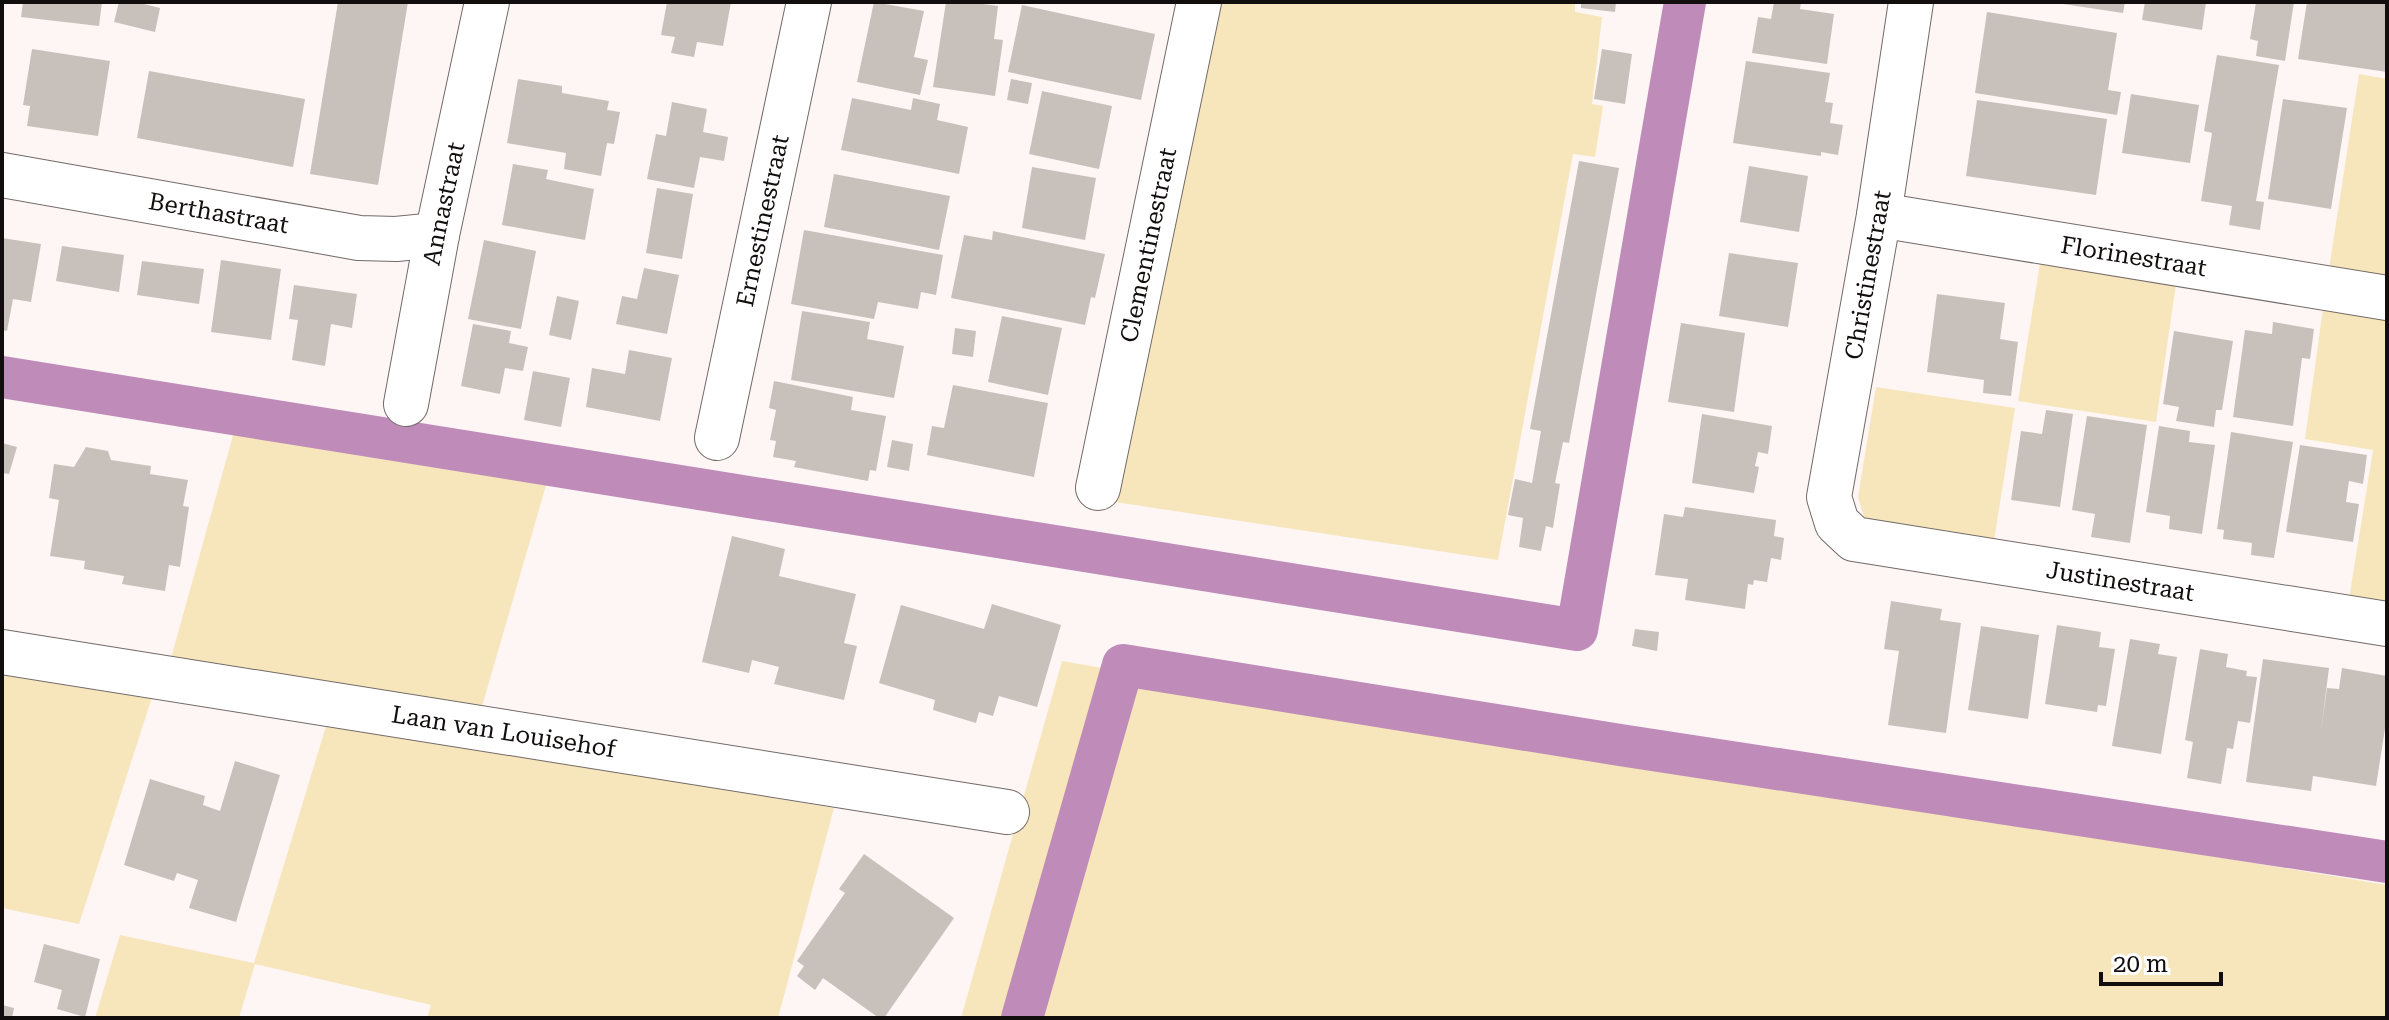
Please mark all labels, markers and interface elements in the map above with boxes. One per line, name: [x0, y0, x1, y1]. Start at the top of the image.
street label: Ernestinestraat: [731, 132, 795, 309]
street label: Annastraat: [418, 139, 471, 267]
street label: Clementinestraat: [1115, 145, 1182, 345]
street label: Berthastraat: [146, 187, 291, 239]
street label: Christinestraat: [1839, 188, 1897, 362]
street label: Florinestraat: [2059, 231, 2209, 282]
street label: Justinestraat: [2044, 556, 2196, 607]
street label: Laan van Louisehof: [390, 700, 618, 764]
scale bar: [2101, 936, 2221, 986]
text: 20 m: [2113, 950, 2168, 978]

